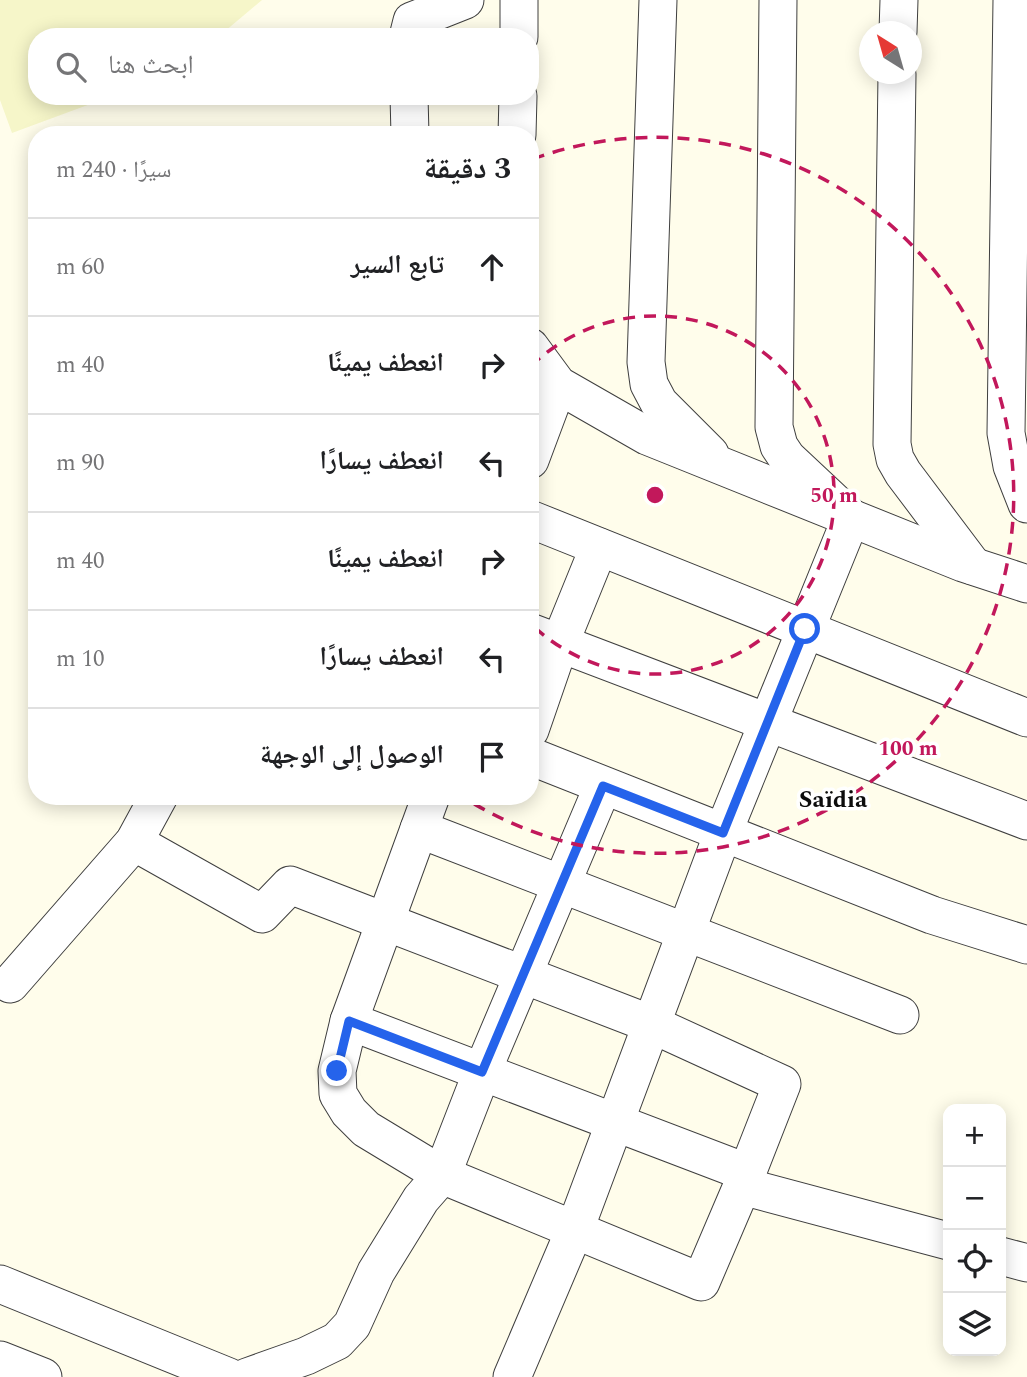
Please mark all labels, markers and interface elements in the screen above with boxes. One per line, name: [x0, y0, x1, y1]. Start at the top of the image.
north arrow: [859, 21, 922, 84]
search box: [28, 28, 539, 105]
text: ابحث هنا: [108, 45, 194, 85]
icon: search: [52, 48, 90, 86]
text: 3 دقيقة: [424, 146, 511, 192]
text: سيرًا · 240 m: [56, 153, 171, 188]
text: تابع السير: [351, 245, 444, 285]
icon: ahead: [473, 248, 511, 286]
text: 60 m: [56, 250, 105, 285]
text: انعطف يمينًا: [327, 343, 444, 383]
icon: right: [473, 346, 511, 384]
text: 40 m: [56, 348, 105, 383]
text: انعطف يسارًا: [320, 441, 444, 481]
icon: left: [473, 444, 511, 482]
text: 90 m: [56, 446, 105, 481]
text: 50 m: [810, 480, 858, 512]
centre of rings: [643, 483, 667, 507]
text: انعطف يمينًا: [327, 539, 444, 579]
icon: right: [473, 542, 511, 580]
text: 40 m: [56, 544, 105, 579]
route start: [789, 613, 820, 644]
text: انعطف يسارًا: [320, 637, 444, 677]
icon: left: [473, 640, 511, 678]
text: 10 m: [56, 642, 105, 677]
text: 100 m: [878, 733, 938, 765]
text: الوصول إلى الوجهة: [260, 735, 444, 775]
icon: arrive: [473, 738, 511, 776]
district label: Saïdia: [799, 782, 868, 818]
route end: [321, 1055, 352, 1086]
map controls: [943, 1104, 1006, 1356]
button: +: [943, 1104, 1006, 1167]
button: −: [943, 1167, 1006, 1230]
button: locate: [943, 1230, 1006, 1293]
button: layers: [943, 1293, 1006, 1356]

